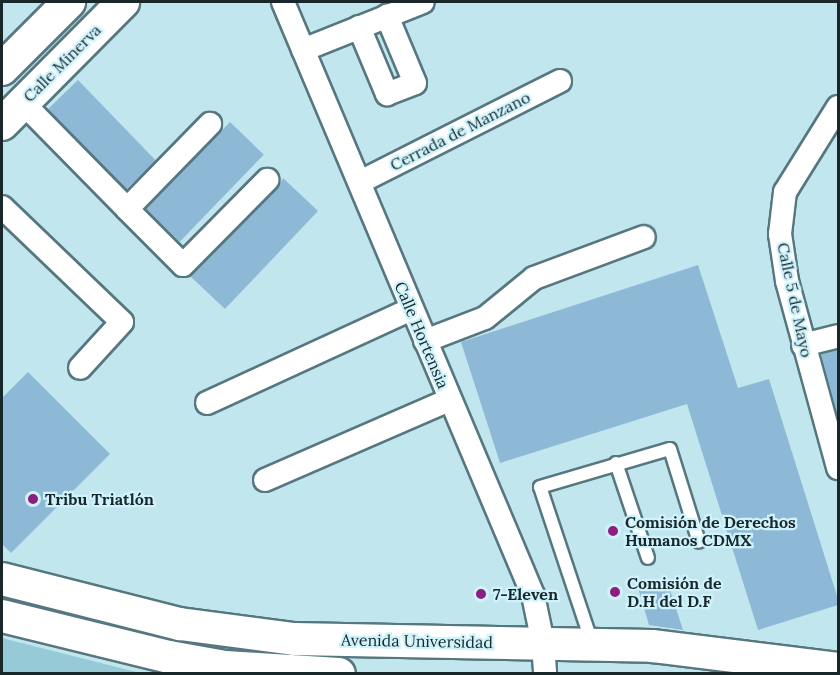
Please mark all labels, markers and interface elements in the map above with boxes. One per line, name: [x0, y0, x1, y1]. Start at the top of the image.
street label: Calle Minerva: [19, 20, 105, 106]
street label: Cerrada de Manzano: [387, 87, 533, 175]
street label: Calle 5 de Mayo: [773, 241, 817, 359]
street label: Calle Hortensia: [391, 279, 453, 391]
place label: Tribu Triatlón: [45, 489, 154, 509]
marker: Tribu Triatlón: [26, 492, 40, 506]
place label: Comisión de Derechos Humanos CDMX: [625, 512, 796, 550]
marker: Comisión de Derechos Humanos CDMX: [606, 524, 620, 538]
place label: Comisión de D.H del D.F: [627, 573, 722, 611]
place label: 7-Eleven: [493, 584, 558, 604]
marker: Comisión de D.H del D.F: [608, 585, 622, 599]
marker: 7-Eleven: [474, 587, 488, 601]
street label: Avenida Universidad: [341, 630, 493, 652]

